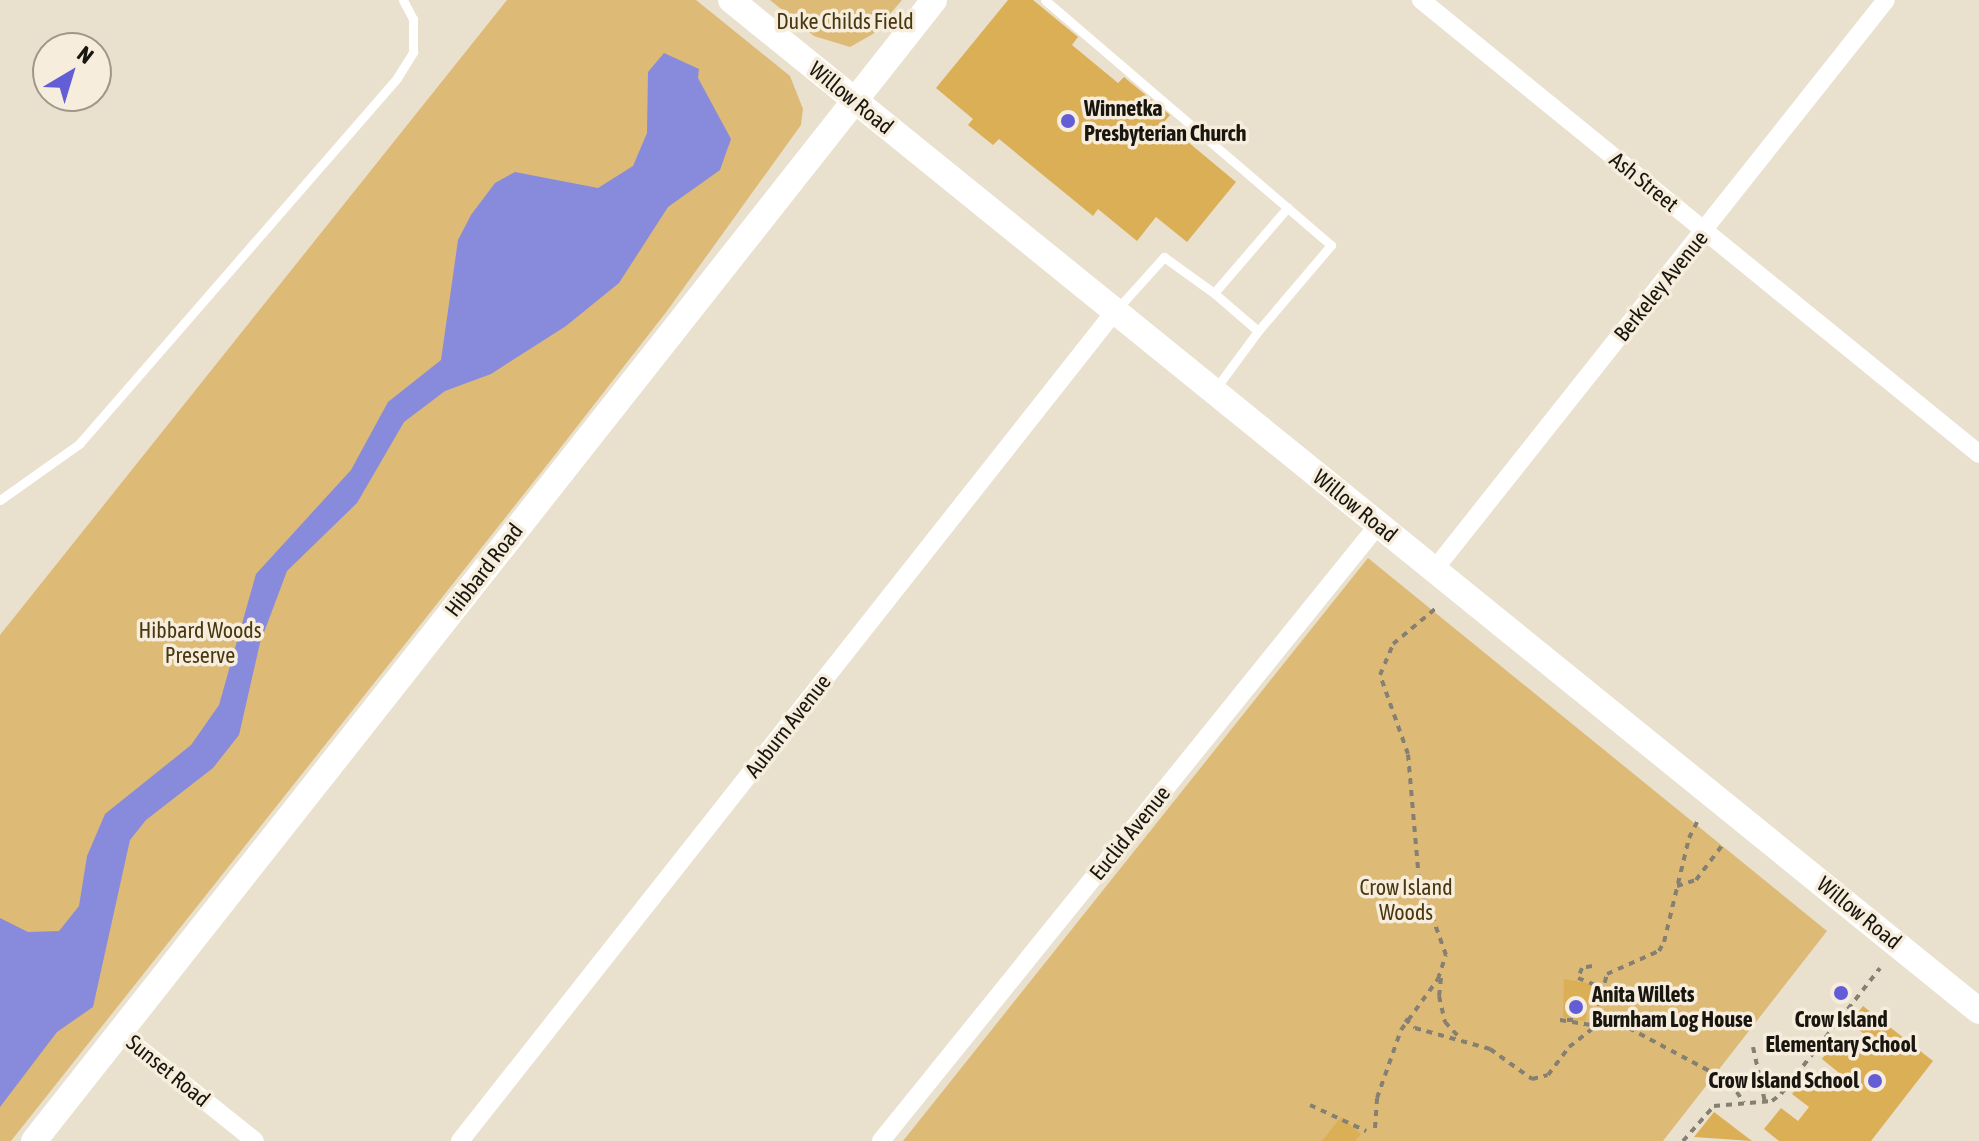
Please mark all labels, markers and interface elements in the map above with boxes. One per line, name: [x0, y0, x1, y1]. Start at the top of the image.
park label: Duke Childs Field: [776, 9, 914, 35]
north arrow: [32, 32, 112, 112]
text: N: [72, 40, 99, 69]
street label: Willow Road: [804, 56, 898, 140]
place label: Winnetka Presbyterian Church: [1084, 95, 1246, 146]
marker: Winnetka Presbyterian Church: [1059, 112, 1077, 130]
street label: Ash Street: [1604, 146, 1684, 218]
street label: Berkeley Avenue: [1608, 225, 1714, 347]
street label: Willow Road: [1308, 464, 1402, 548]
street label: Hibbard Road: [439, 518, 529, 622]
park label: Hibbard Woods Preserve: [138, 617, 262, 668]
street label: Auburn Avenue: [740, 669, 836, 783]
street label: Euclid Avenue: [1084, 781, 1176, 885]
street label: Willow Road: [1812, 871, 1906, 955]
park label: Crow Island Woods: [1359, 874, 1453, 926]
place label: Anita Willets Burnham Log House: [1592, 981, 1753, 1032]
marker: Crow Island Elementary School: [1832, 984, 1850, 1002]
marker: Anita Willets Burnham Log House: [1567, 998, 1585, 1016]
place label: Crow Island Elementary School: [1765, 1006, 1917, 1058]
street label: Sunset Road: [121, 1029, 215, 1113]
place label: Crow Island School: [1708, 1068, 1859, 1094]
marker: Crow Island School: [1866, 1072, 1884, 1090]

